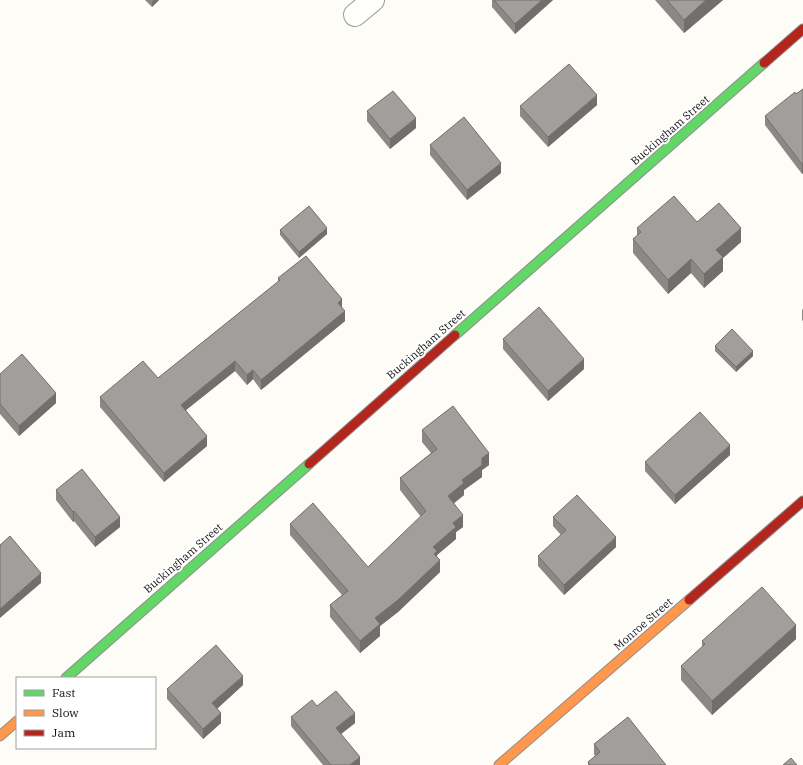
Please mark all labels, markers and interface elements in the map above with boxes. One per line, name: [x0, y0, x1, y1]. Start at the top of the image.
street label: Buckingham Street: [628, 92, 712, 168]
street label: Buckingham Street: [384, 306, 468, 382]
street label: Buckingham Street: [141, 520, 225, 596]
street label: Monroe Street: [611, 595, 675, 653]
legend: [16, 677, 156, 749]
text: Fast: [52, 685, 76, 700]
text: Slow: [52, 705, 79, 720]
text: Jam: [52, 725, 76, 740]

